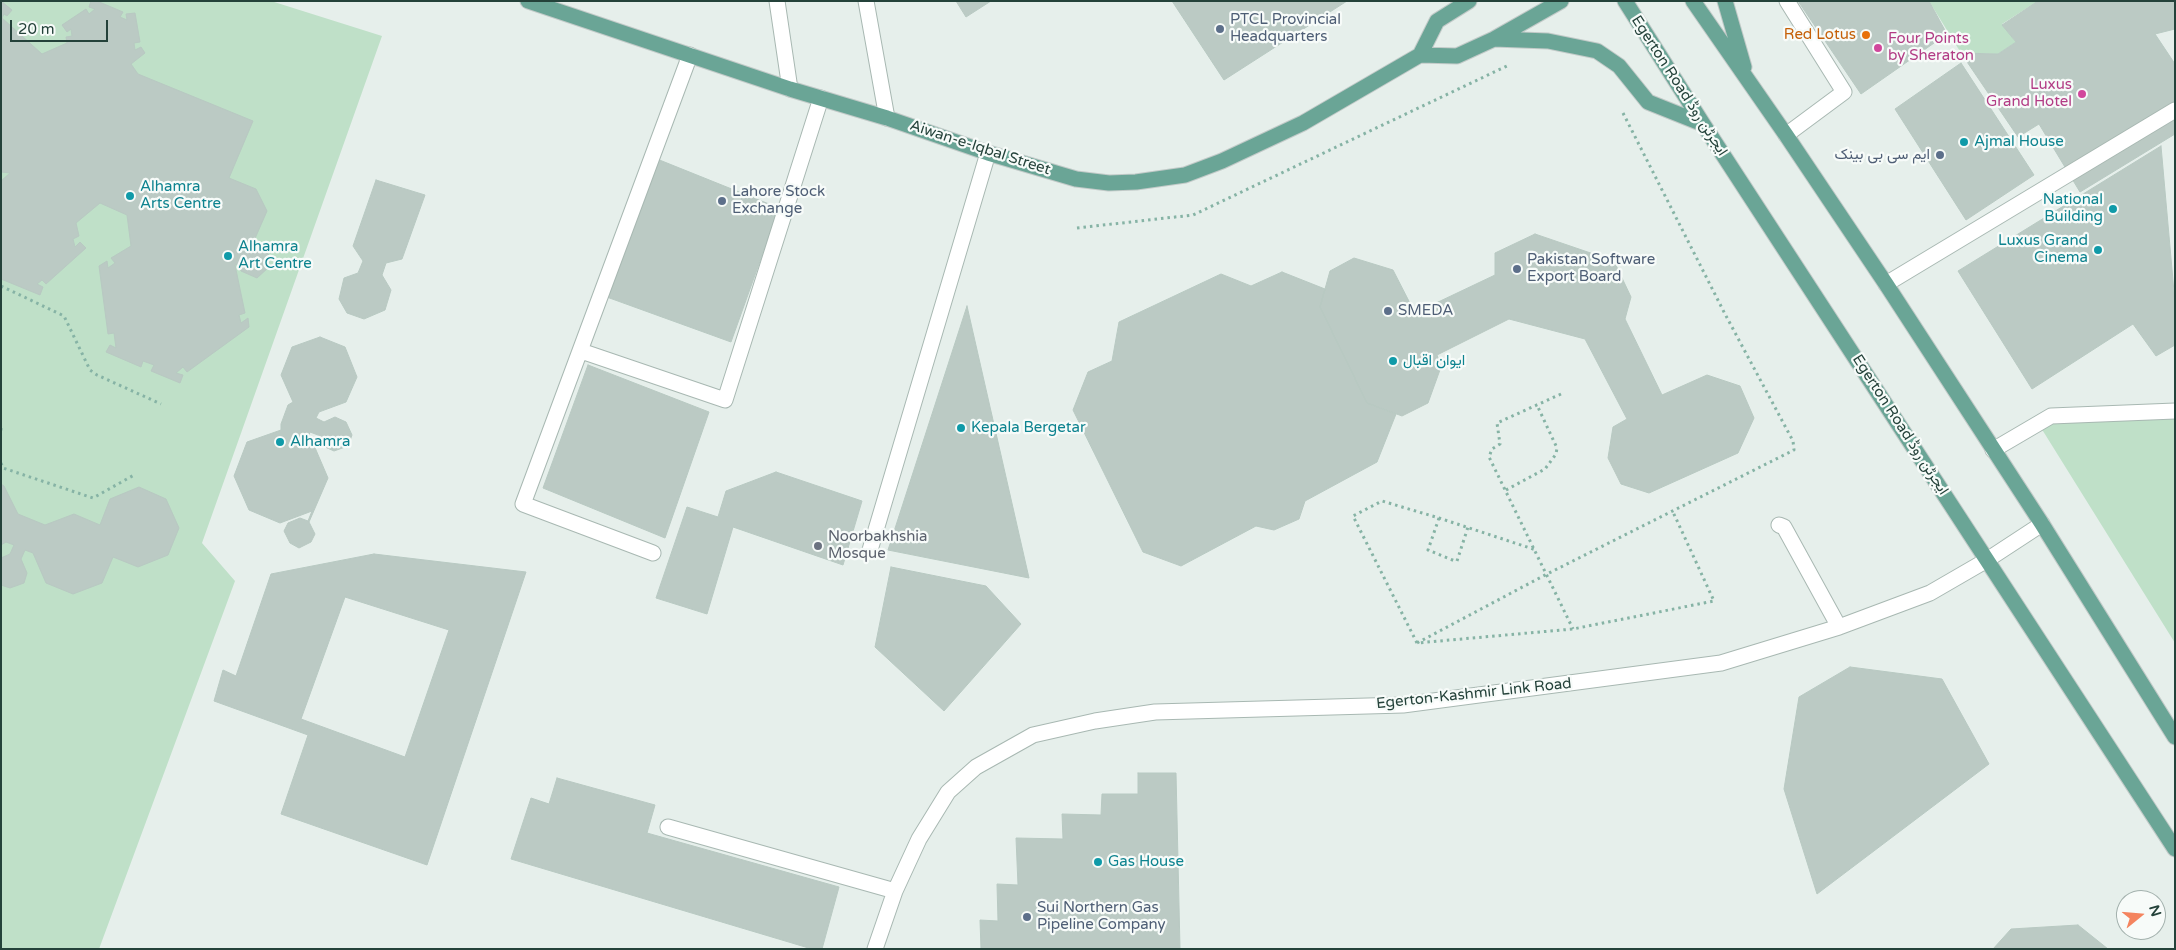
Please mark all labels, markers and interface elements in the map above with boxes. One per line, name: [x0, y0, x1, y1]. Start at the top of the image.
scale bar: [12, 10, 110, 42]
place label: PTCL Provincial Headquarters: [1230, 11, 1341, 46]
street label: Egerton Road ایجرٹن روڈ: [1627, 13, 1731, 159]
text: 20 m: [18, 20, 55, 38]
marker: PTCL Provincial Headquarters: [1214, 23, 1226, 35]
place label: Red Lotus: [1784, 26, 1856, 44]
marker: Red Lotus: [1860, 29, 1872, 41]
place label: Four Points by Sheraton: [1888, 30, 1974, 65]
marker: Four Points by Sheraton: [1872, 42, 1884, 54]
place label: Luxus Grand Hotel: [1986, 76, 2072, 111]
marker: Luxus Grand Hotel: [2076, 88, 2088, 100]
street label: Aiwan-e-Iqbal Street: [907, 117, 1053, 179]
place label: Ajmal House: [1974, 133, 2064, 151]
marker: Ajmal House: [1958, 136, 1970, 148]
place label: ایم سی بی بینک: [1834, 146, 1930, 164]
marker: ایم سی بی بینک: [1934, 149, 1946, 161]
place label: Alhamra Arts Centre: [140, 178, 221, 213]
place label: Lahore Stock Exchange: [732, 183, 825, 218]
marker: Alhamra Arts Centre: [124, 190, 136, 202]
place label: National Building: [2043, 191, 2103, 226]
marker: Lahore Stock Exchange: [716, 195, 728, 207]
marker: National Building: [2107, 203, 2119, 215]
place label: Luxus Grand Cinema: [1998, 232, 2088, 267]
place label: Alhamra Art Centre: [238, 238, 312, 273]
marker: Luxus Grand Cinema: [2092, 244, 2104, 256]
marker: Alhamra Art Centre: [222, 250, 234, 262]
place label: Pakistan Software Export Board: [1527, 251, 1655, 286]
marker: Pakistan Software Export Board: [1511, 263, 1523, 275]
place label: SMEDA: [1398, 302, 1454, 320]
marker: SMEDA: [1382, 305, 1394, 317]
place label: ایوان اقبال: [1403, 352, 1465, 370]
street label: Egerton Road ایجرٹن روڈ: [1848, 352, 1952, 498]
marker: ایوان اقبال: [1387, 355, 1399, 367]
place label: Kepala Bergetar: [971, 419, 1086, 437]
marker: Kepala Bergetar: [955, 422, 967, 434]
place label: Alhamra: [290, 433, 350, 451]
marker: Alhamra: [274, 436, 286, 448]
place label: Noorbakhshia Mosque: [828, 528, 928, 563]
marker: Noorbakhshia Mosque: [812, 540, 824, 552]
street label: Egerton-Kashmir Link Road: [1375, 675, 1573, 713]
place label: Gas House: [1108, 853, 1184, 871]
marker: Gas House: [1092, 856, 1104, 868]
north arrow: [2116, 890, 2166, 940]
place label: Sui Northern Gas Pipeline Company: [1037, 899, 1166, 934]
text: N: [2145, 903, 2165, 919]
marker: Sui Northern Gas Pipeline Company: [1021, 911, 1033, 923]

